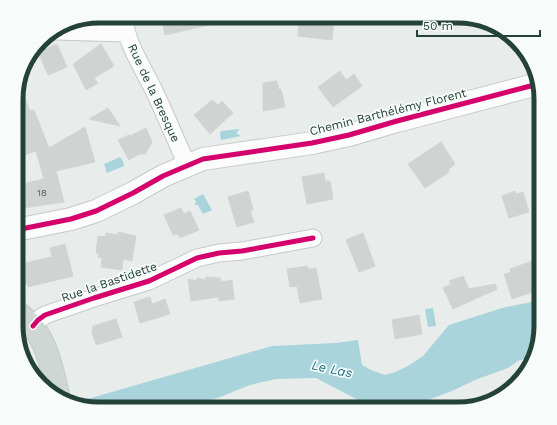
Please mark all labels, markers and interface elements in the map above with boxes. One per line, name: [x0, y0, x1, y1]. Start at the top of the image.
scale bar: [417, 12, 540, 38]
text: 50 m: [423, 19, 453, 33]
street label: Rue de la Bresque: [125, 42, 183, 144]
street label: Chemin Barthélémy Florent: [308, 86, 468, 138]
house number: 18: [37, 187, 47, 198]
street label: Rue la Bastidette: [59, 259, 159, 305]
water label: Le Las: [310, 357, 354, 381]

